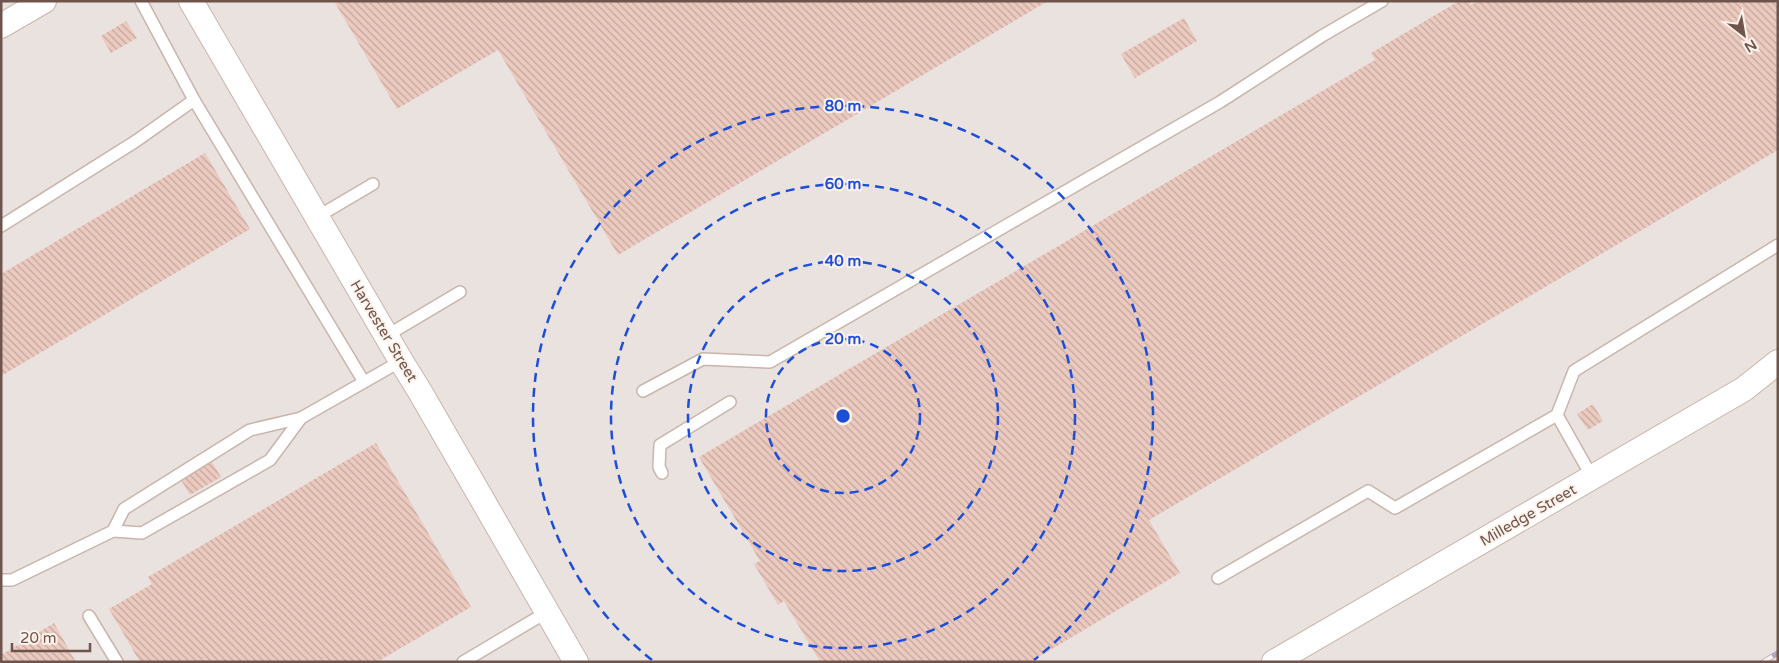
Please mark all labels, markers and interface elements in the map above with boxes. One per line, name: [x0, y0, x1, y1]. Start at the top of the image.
north arrow: [1719, 10, 1769, 60]
text: N: [1741, 36, 1760, 56]
text: 80 m: [825, 97, 861, 115]
text: 60 m: [825, 175, 861, 193]
text: 40 m: [825, 252, 861, 270]
street label: Harvester Street: [347, 277, 422, 385]
text: 20 m: [825, 330, 861, 348]
centre of rings: [834, 407, 852, 425]
street label: Milledge Street: [1477, 480, 1580, 550]
scale bar: [12, 620, 90, 652]
text: 20 m: [20, 629, 57, 647]

